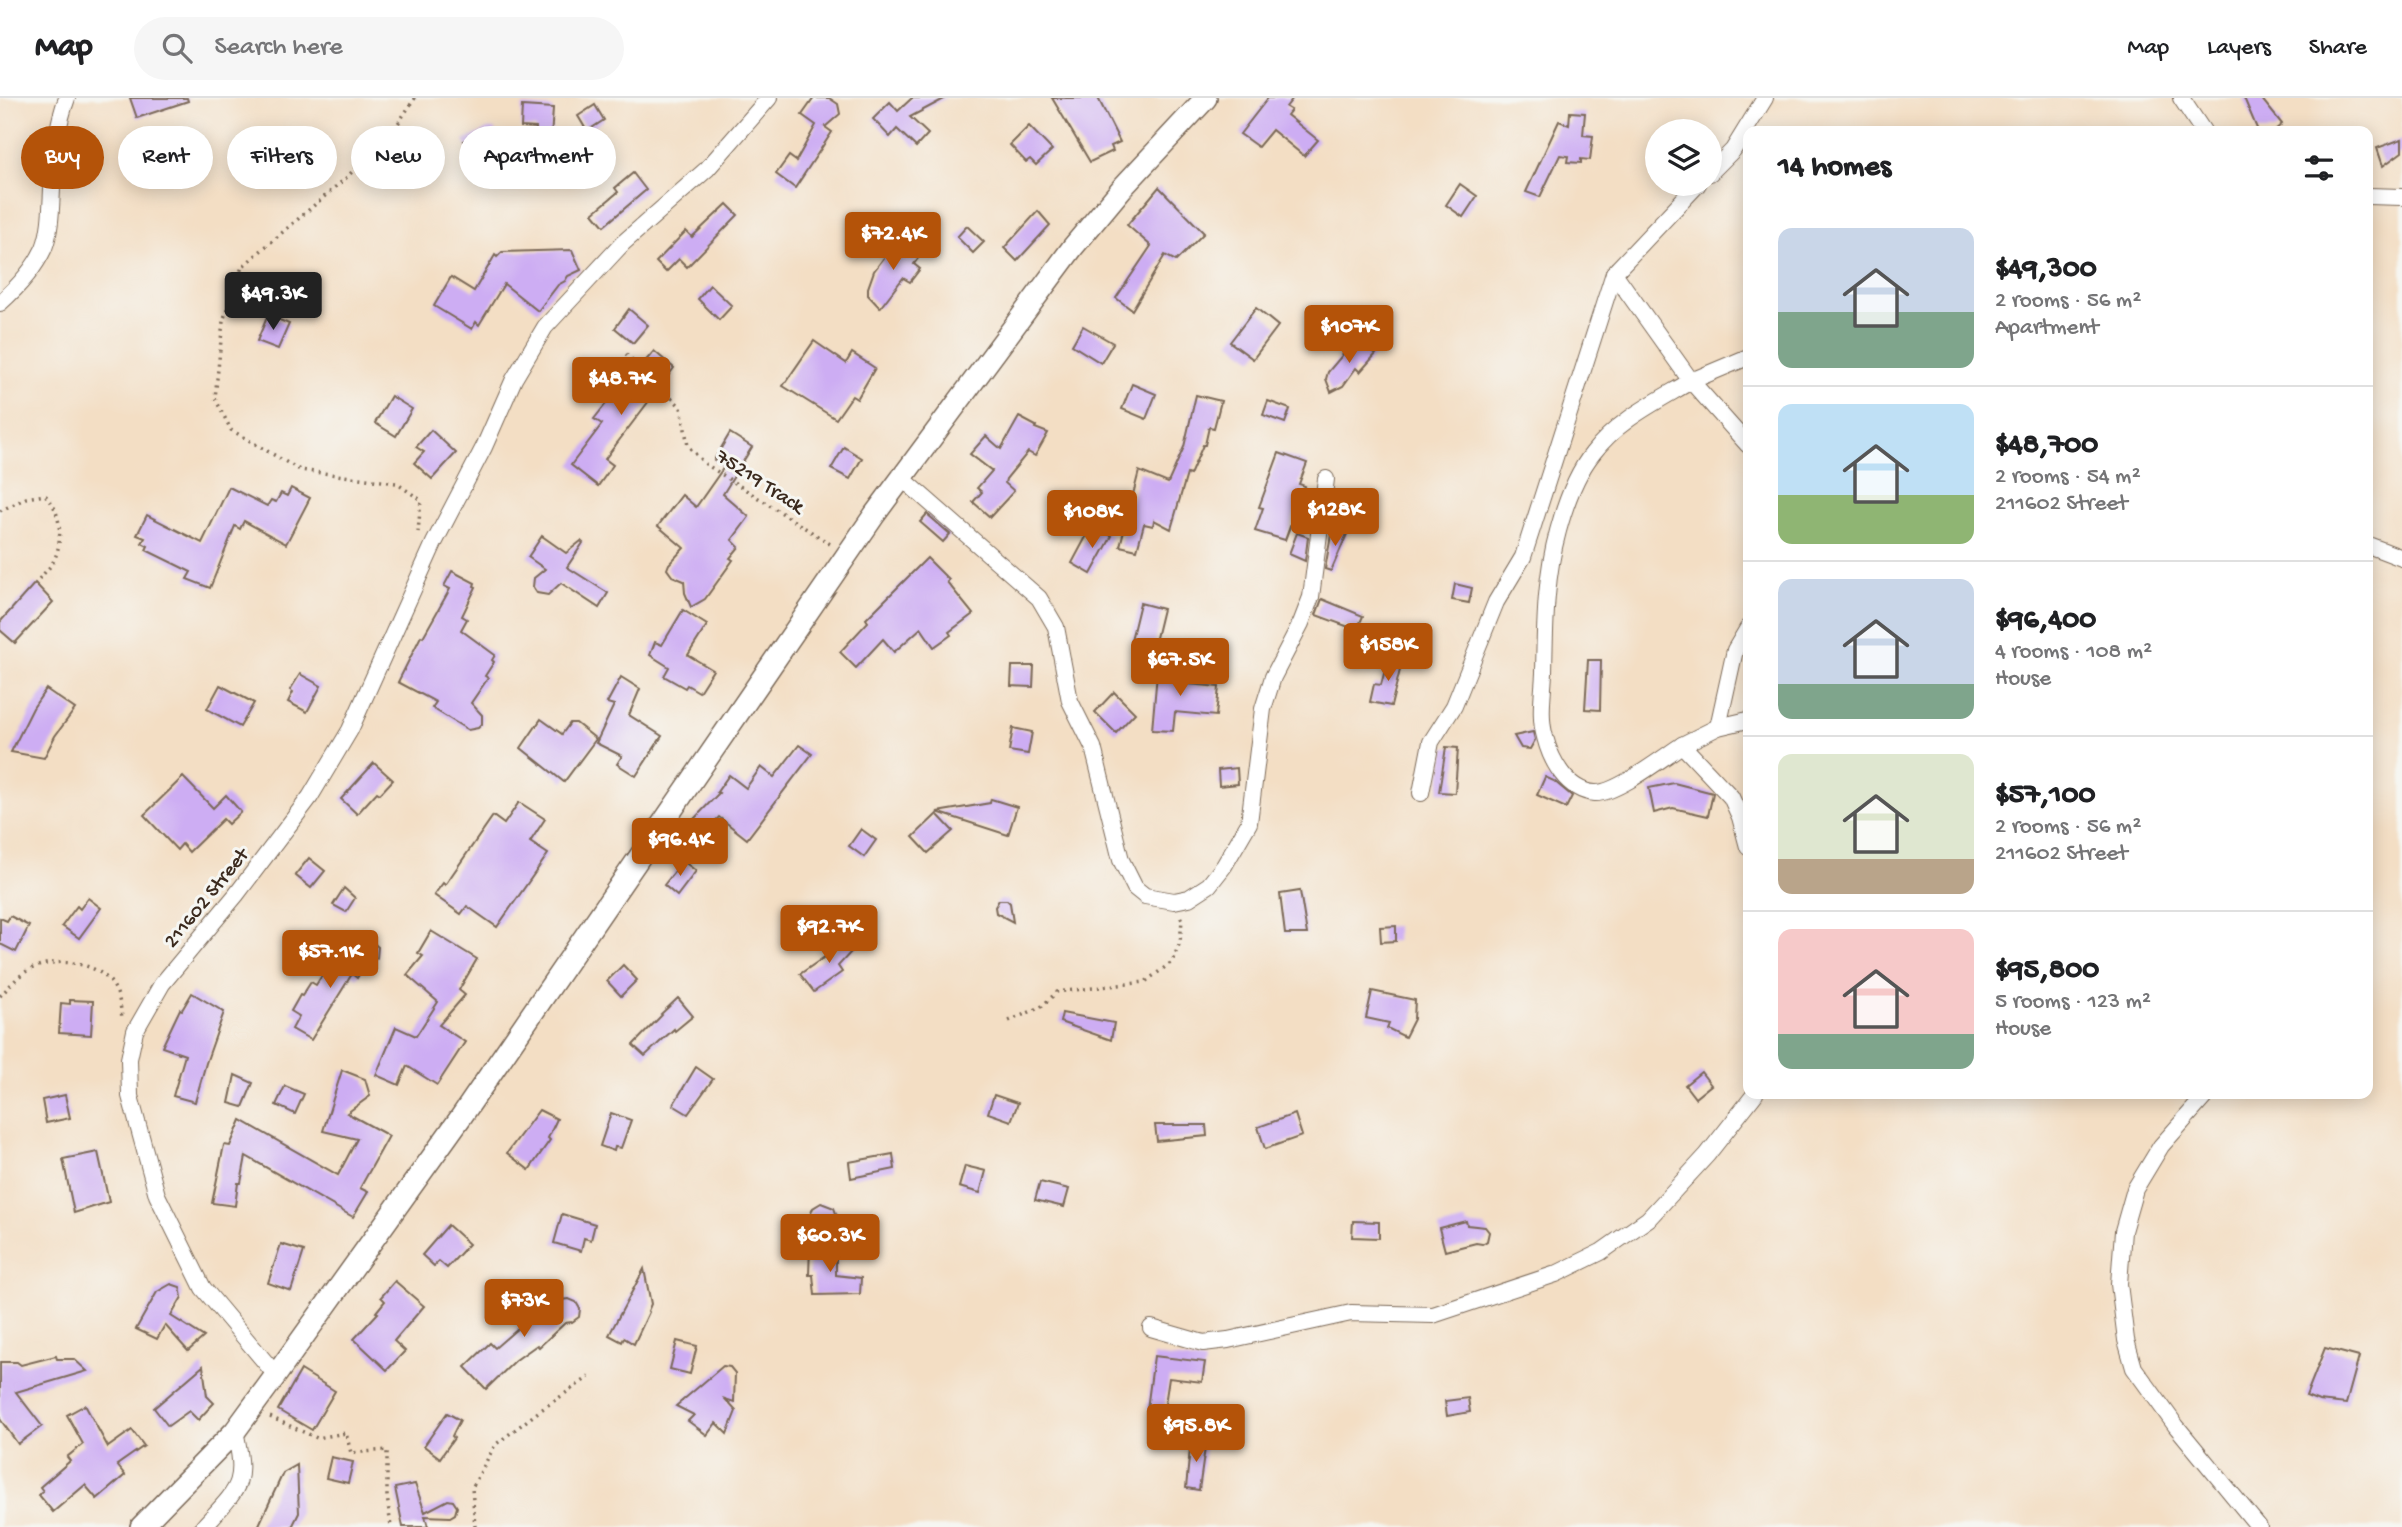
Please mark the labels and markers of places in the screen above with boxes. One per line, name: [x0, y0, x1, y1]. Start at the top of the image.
pin: $72.4K: [836, 212, 950, 272]
pin: $49.3K: [216, 272, 330, 332]
pin: $107K: [1300, 306, 1398, 365]
pin: $48.7K: [564, 358, 678, 417]
pin: $128K: [1286, 489, 1384, 548]
pin: $108K: [1043, 490, 1141, 550]
pin: $158K: [1339, 624, 1437, 683]
pin: $67.5K: [1123, 638, 1237, 698]
pin: $96.4K: [623, 818, 737, 878]
pin: $92.7K: [772, 906, 886, 965]
pin: $57.1K: [273, 930, 387, 990]
pin: $60.3K: [773, 1214, 887, 1274]
pin: $73K: [483, 1280, 565, 1339]
pin: $95.8K: [1139, 1404, 1253, 1464]

